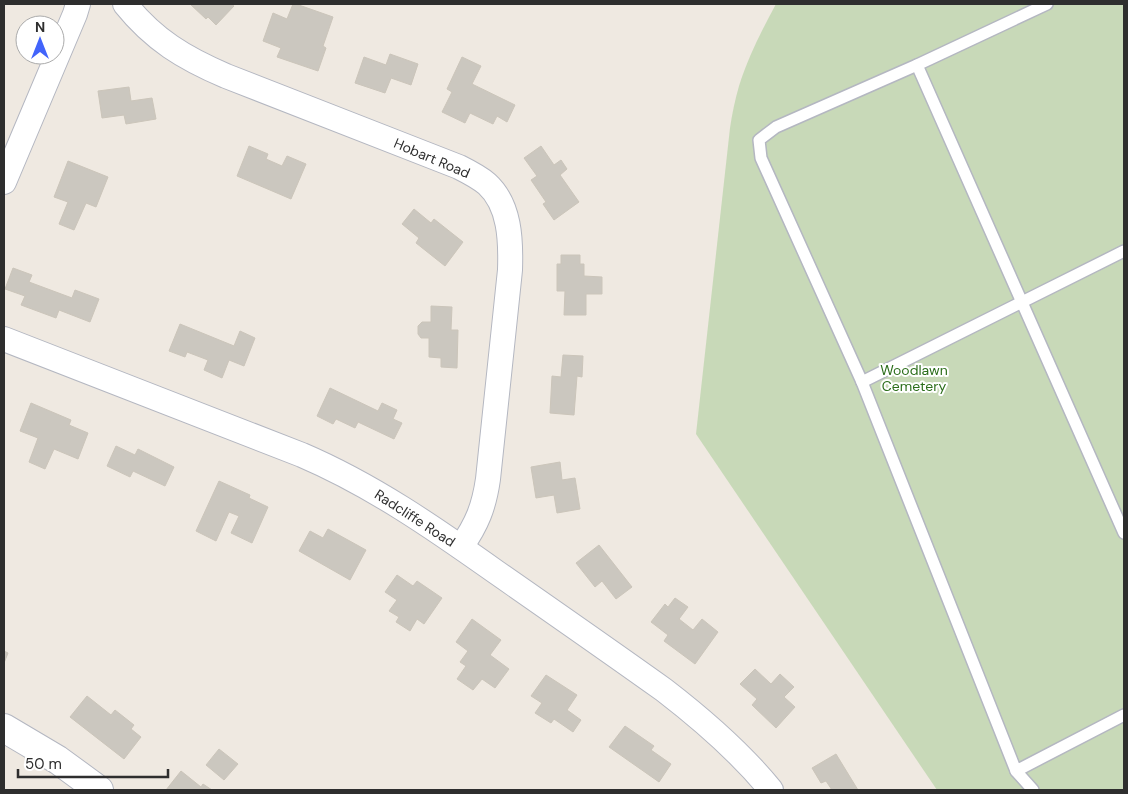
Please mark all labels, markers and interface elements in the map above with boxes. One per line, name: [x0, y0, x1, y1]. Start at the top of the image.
north arrow: [15, 15, 65, 65]
text: N: [35, 18, 45, 36]
street label: Hobart Road: [391, 134, 473, 182]
park label: Woodlawn Cemetery: [880, 361, 948, 395]
street label: Radcliffe Road: [371, 485, 459, 551]
scale bar: [18, 746, 168, 778]
text: 50 m: [25, 754, 62, 774]

